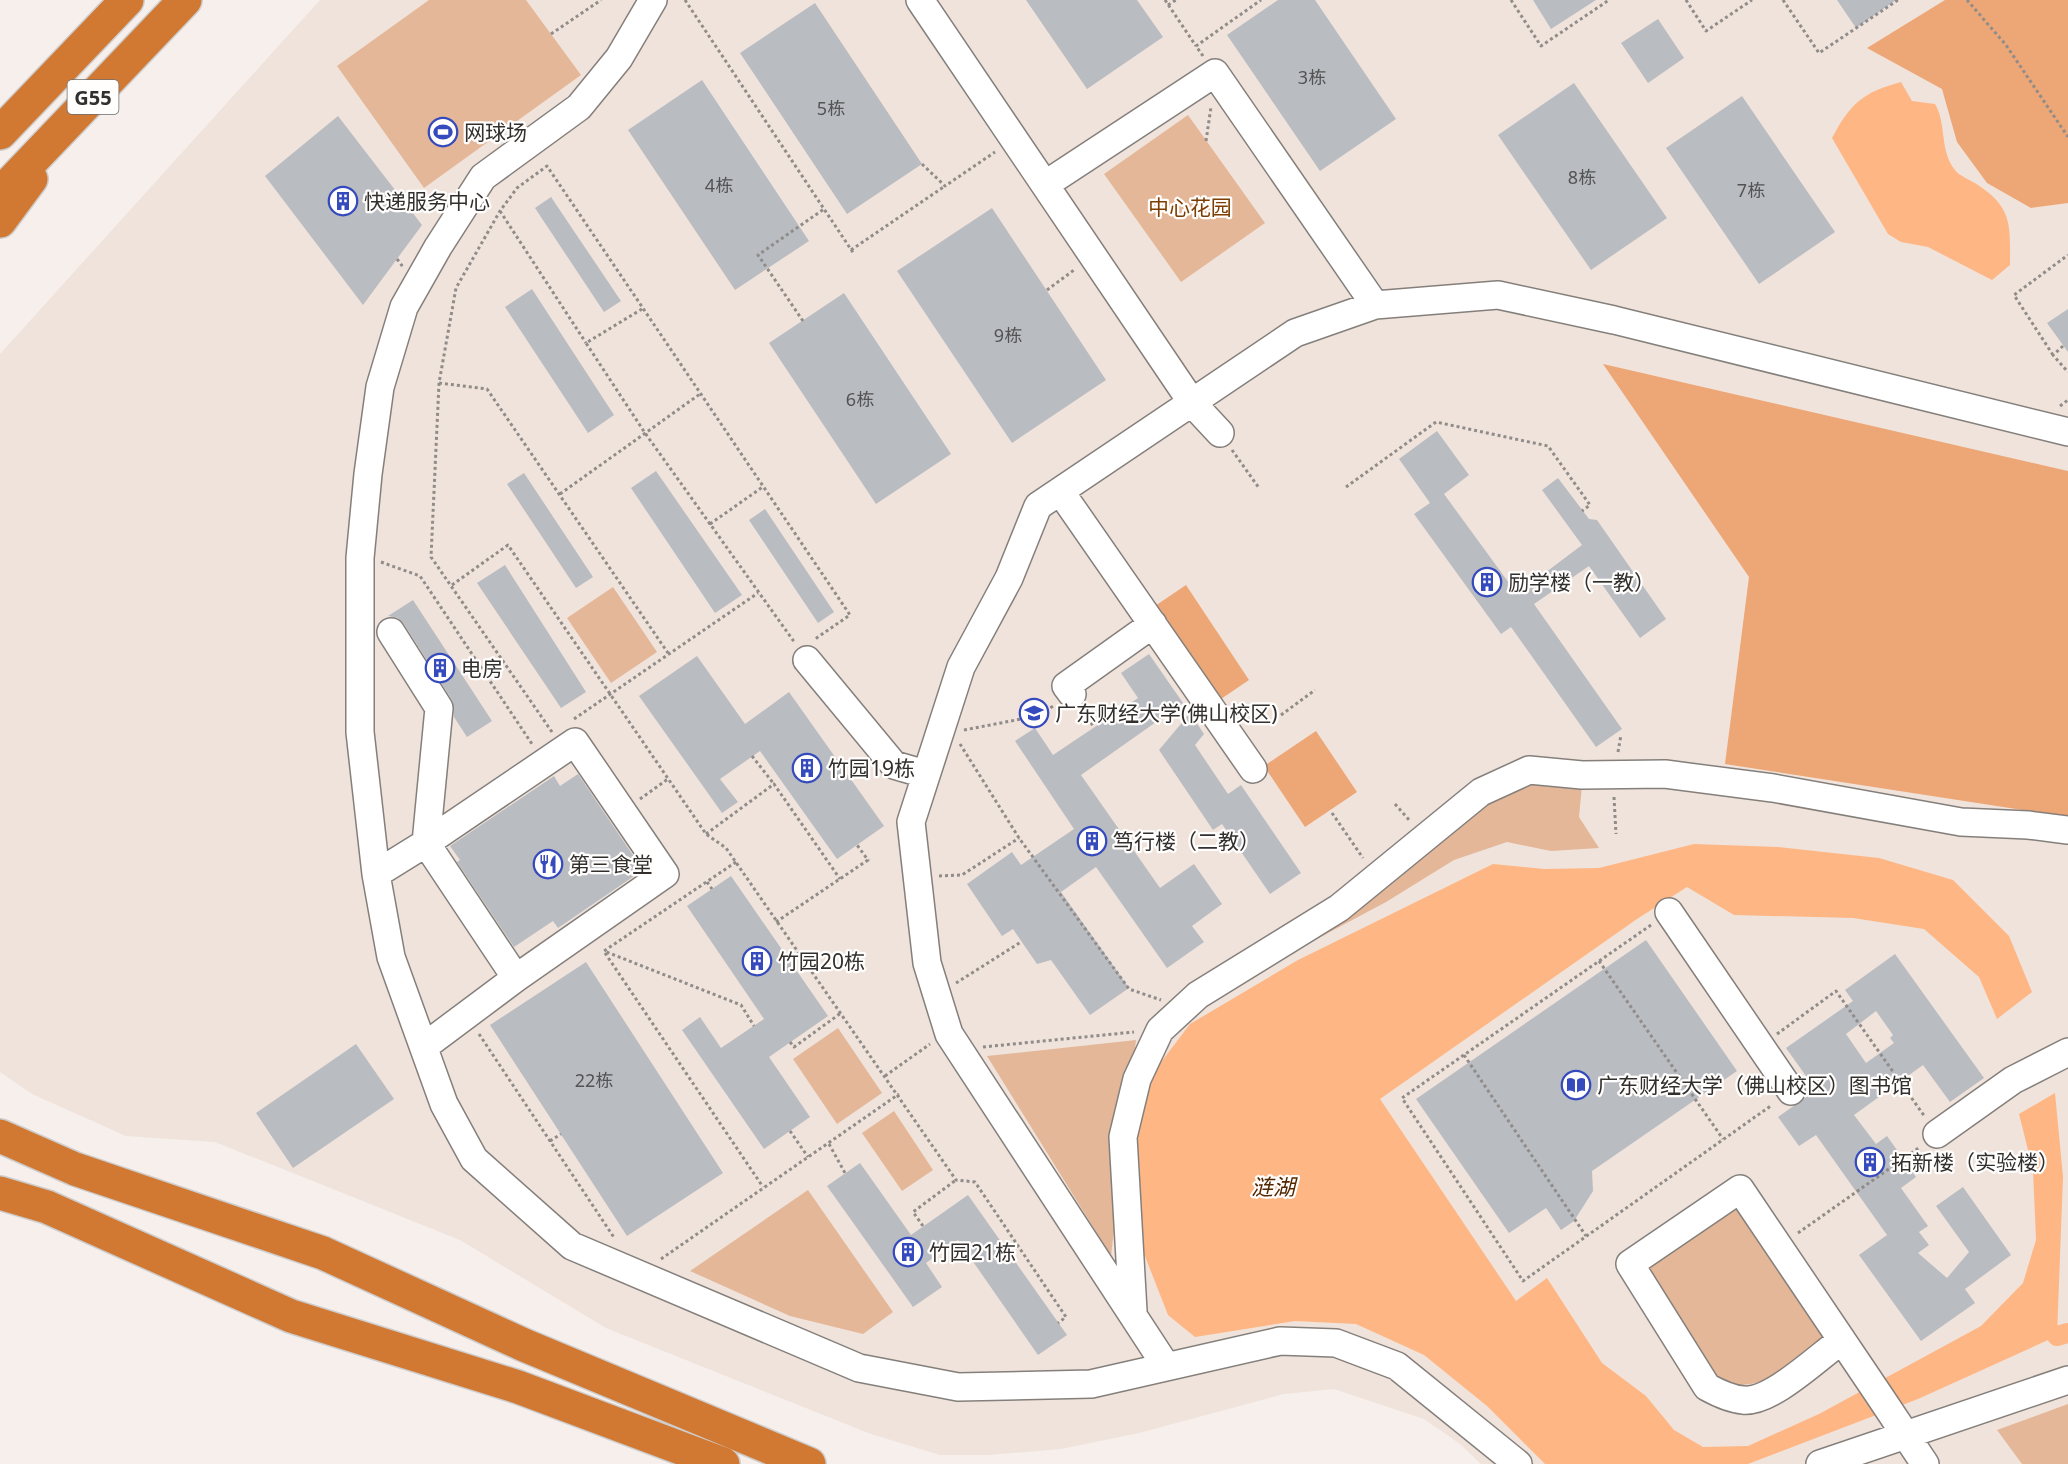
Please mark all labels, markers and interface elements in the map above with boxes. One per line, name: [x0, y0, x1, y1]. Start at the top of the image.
house number: 3栋: [1298, 65, 1326, 89]
road number: G55: [68, 80, 118, 114]
house number: 5栋: [817, 96, 845, 120]
sports icon: 网球场: [427, 116, 459, 148]
place label: 网球场: [464, 118, 527, 146]
house number: 8栋: [1568, 165, 1596, 189]
house number: 4栋: [705, 173, 733, 197]
house number: 7栋: [1737, 178, 1765, 202]
building icon: 快递服务中心: [327, 185, 359, 217]
place label: 快递服务中心: [364, 187, 490, 215]
park label: 中心花园: [1148, 193, 1232, 221]
house number: 9栋: [994, 323, 1022, 347]
house number: 6栋: [846, 387, 874, 411]
building icon: 励学楼（一教）: [1471, 566, 1503, 598]
place label: 励学楼（一教）: [1508, 568, 1655, 596]
building icon: 电房: [424, 652, 456, 684]
place label: 电房: [461, 654, 503, 682]
school or university icon: 广东财经大学(佛山校区): [1018, 697, 1050, 729]
place label: 广东财经大学(佛山校区): [1055, 699, 1278, 727]
building icon: 竹园19栋: [791, 752, 823, 784]
place label: 竹园19栋: [828, 754, 915, 782]
building icon: 笃行楼（二教）: [1076, 825, 1108, 857]
place label: 笃行楼（二教）: [1113, 827, 1260, 855]
restaurant icon: 第三食堂: [532, 848, 564, 880]
place label: 第三食堂: [569, 850, 653, 878]
building icon: 竹园20栋: [741, 945, 773, 977]
place label: 竹园20栋: [778, 947, 865, 975]
house number: 22栋: [575, 1068, 613, 1092]
library icon: 广东财经大学（佛山校区）图书馆: [1560, 1069, 1592, 1101]
place label: 广东财经大学（佛山校区）图书馆: [1597, 1071, 1912, 1099]
building icon: 拓新楼（实验楼）: [1854, 1146, 1886, 1178]
place label: 拓新楼（实验楼）: [1891, 1148, 2059, 1176]
water label: 涟湖: [1251, 1171, 1298, 1201]
building icon: 竹园21栋: [892, 1236, 924, 1268]
place label: 竹园21栋: [929, 1238, 1016, 1266]

